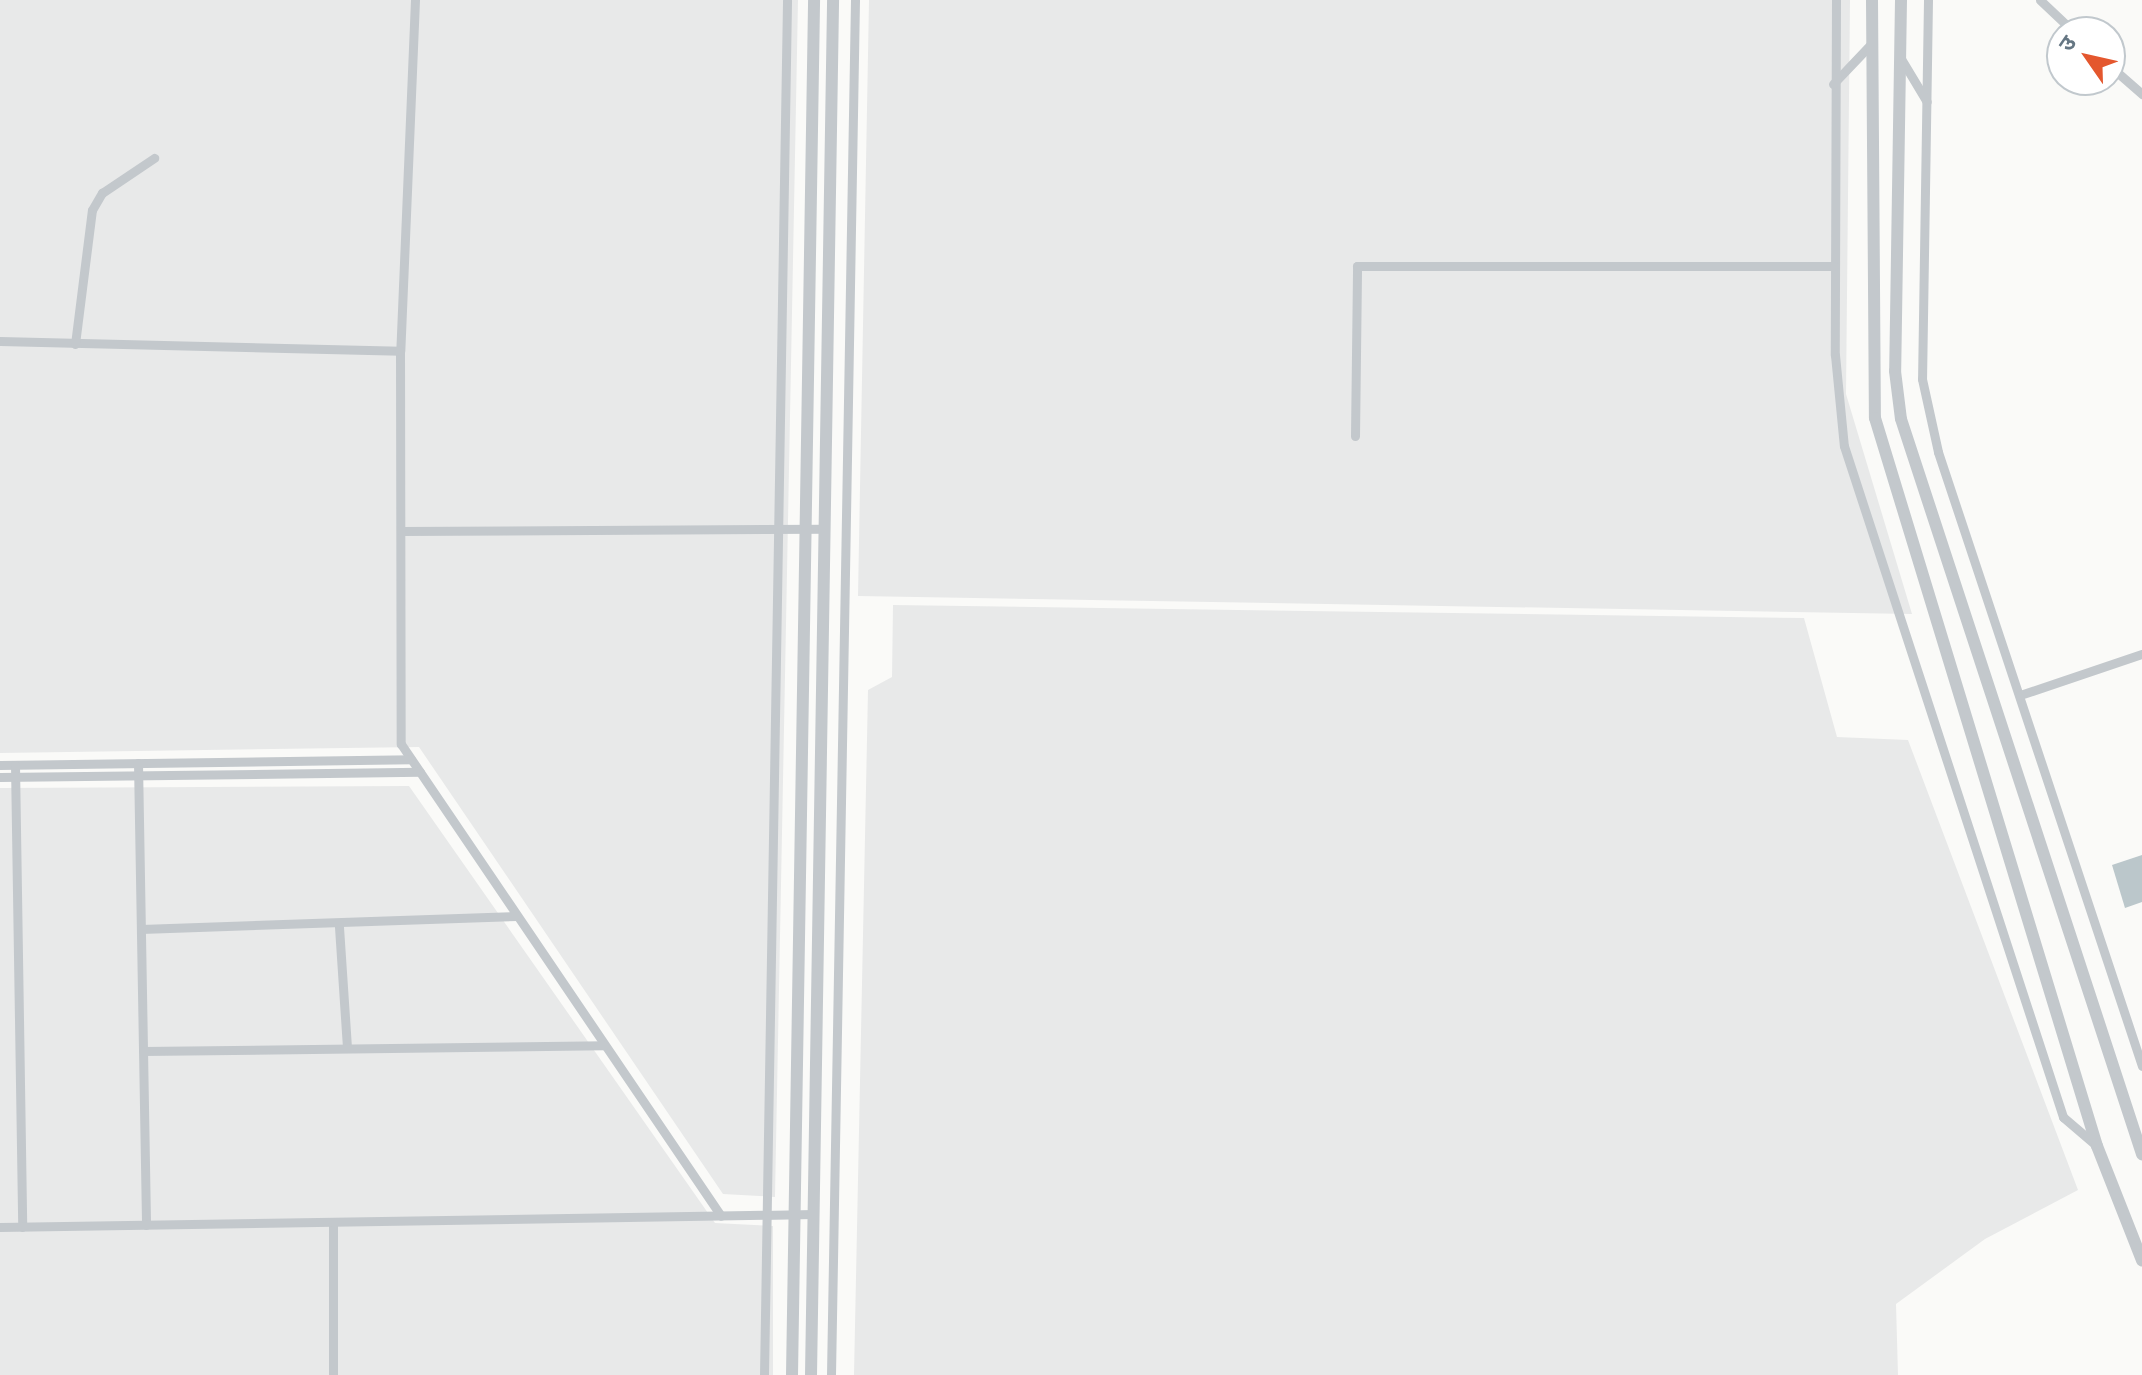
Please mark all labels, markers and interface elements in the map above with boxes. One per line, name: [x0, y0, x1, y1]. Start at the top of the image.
north arrow: [2046, 16, 2126, 96]
text: उ: [2053, 31, 2081, 56]

